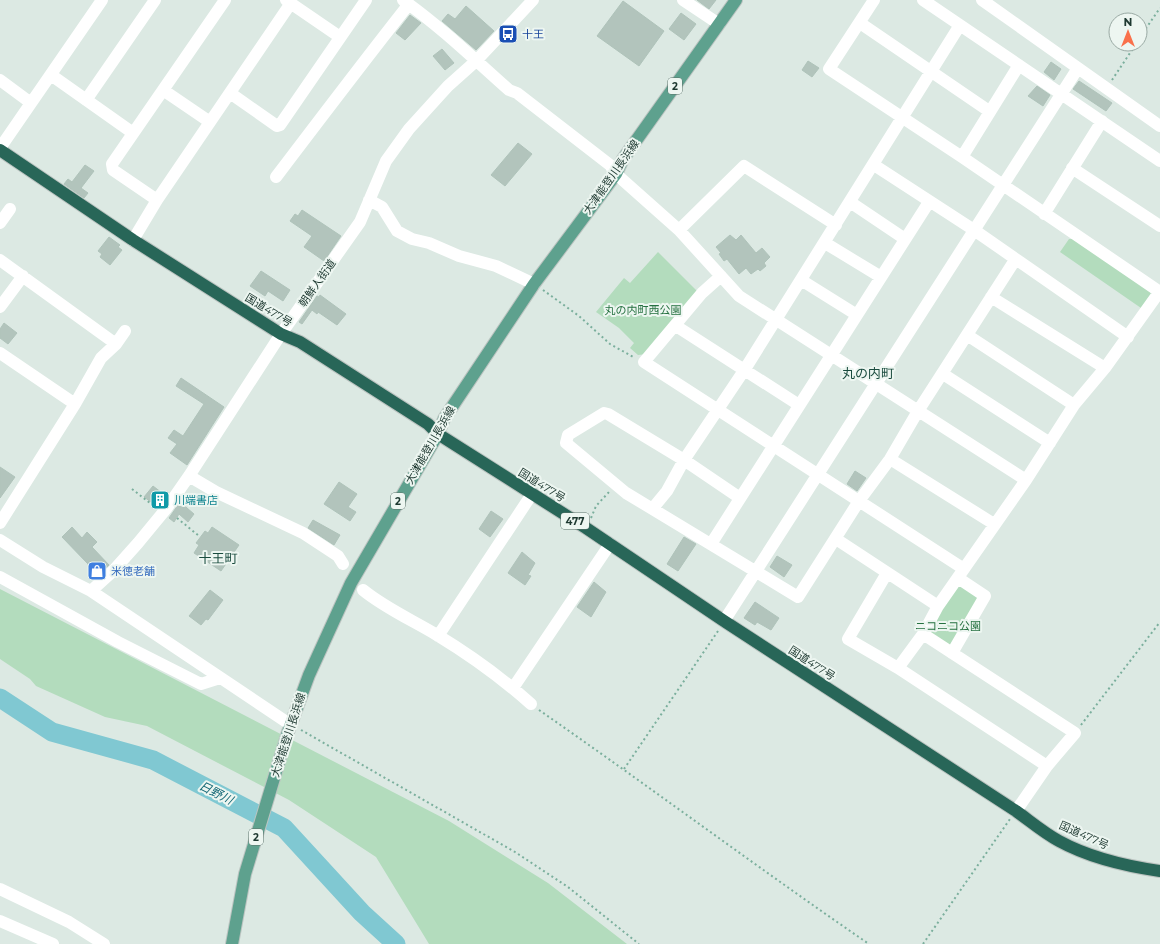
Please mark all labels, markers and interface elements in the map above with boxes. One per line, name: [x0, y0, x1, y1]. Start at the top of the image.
north arrow: [1108, 12, 1148, 52]
text: N: [1124, 15, 1132, 29]
bus stop icon: 十王: [497, 23, 519, 45]
place label: 十王: [522, 27, 544, 41]
road number: 2: [668, 78, 682, 94]
street label: 大津能登川長浜線: [580, 137, 642, 217]
street label: 朝鮮人街道: [295, 256, 339, 310]
street label: 国道477号: [243, 290, 295, 330]
park label: 丸の内町西公園: [605, 303, 682, 317]
district label: 丸の内町: [842, 365, 894, 381]
street label: 大津能登川長浜線: [402, 403, 458, 487]
street label: 国道477号: [516, 465, 568, 505]
building icon: 川端書店: [149, 489, 171, 511]
place label: 川端書店: [174, 493, 218, 507]
road number: 2: [391, 493, 405, 509]
road number: 477: [561, 513, 589, 529]
district label: 十王町: [198, 550, 238, 566]
shop icon: 米徳老舗: [86, 560, 108, 582]
place label: 米徳老舗: [111, 564, 155, 578]
park label: ニコニコ公園: [915, 619, 981, 633]
street label: 国道477号: [786, 643, 838, 683]
street label: 大津能登川長浜線: [268, 691, 308, 779]
water label: 日野川: [197, 778, 237, 808]
street label: 国道477号: [1057, 818, 1111, 852]
road number: 2: [249, 829, 263, 845]

